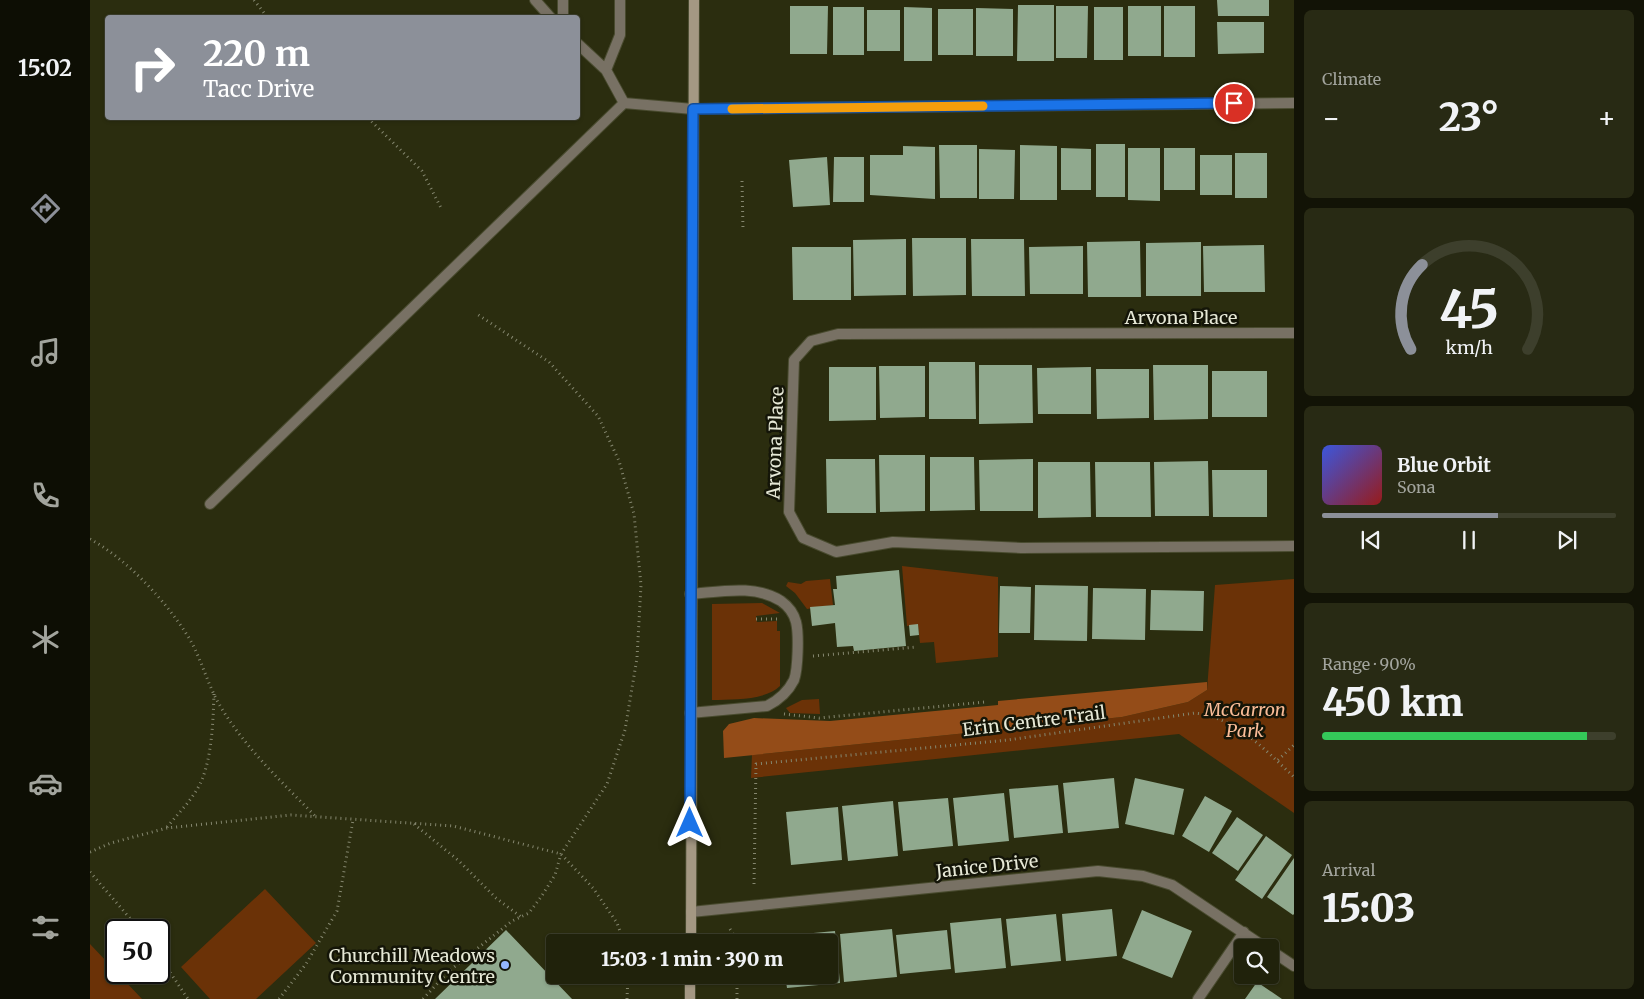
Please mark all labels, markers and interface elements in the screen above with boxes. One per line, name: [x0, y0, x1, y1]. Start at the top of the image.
text: 220 m: [203, 32, 310, 76]
icon: right: [120, 35, 185, 100]
text: 15:02: [18, 54, 72, 82]
text: Climate: [1322, 69, 1381, 89]
text: Tacc Drive: [203, 75, 314, 103]
pin: [1213, 82, 1255, 124]
icon: arrive: [1220, 89, 1248, 117]
text: 23°: [1439, 94, 1499, 141]
text: −: [1322, 100, 1341, 136]
text: +: [1597, 100, 1616, 136]
icon: directions: [28, 191, 63, 226]
text: 45: [1439, 277, 1499, 342]
street label: Arvona Place: [1124, 306, 1237, 329]
icon: music: [28, 335, 63, 370]
text: km/h: [1445, 336, 1493, 359]
street label: Arvona Place: [762, 386, 788, 501]
text: Blue Orbit: [1397, 453, 1491, 477]
text: Sona: [1397, 477, 1435, 497]
icon: phone: [28, 478, 63, 513]
icon: previous: [1357, 526, 1385, 554]
icon: pause: [1455, 526, 1483, 554]
icon: next: [1553, 526, 1581, 554]
icon: climate: [28, 622, 63, 657]
text: Range · 90%: [1322, 654, 1416, 674]
text: 450 km: [1322, 679, 1463, 726]
park label: McCarron Park: [1203, 698, 1286, 742]
street label: Erin Centre Trail: [961, 701, 1107, 741]
icon: car: [28, 766, 63, 801]
position arrow: [663, 796, 715, 848]
street label: Janice Drive: [934, 849, 1039, 883]
text: Arrival: [1322, 860, 1375, 880]
text: 15:03: [1322, 885, 1415, 932]
icon: filters: [28, 910, 63, 945]
speed limit sign: 50: [105, 919, 170, 984]
map controls: [1234, 939, 1279, 984]
button: search: [1234, 939, 1279, 984]
place label: Churchill Meadows Community Centre: [329, 944, 495, 988]
text: 15:03 · 1 min · 390 m: [601, 947, 783, 971]
marker: Churchill Meadows Community Centre: [499, 959, 511, 971]

